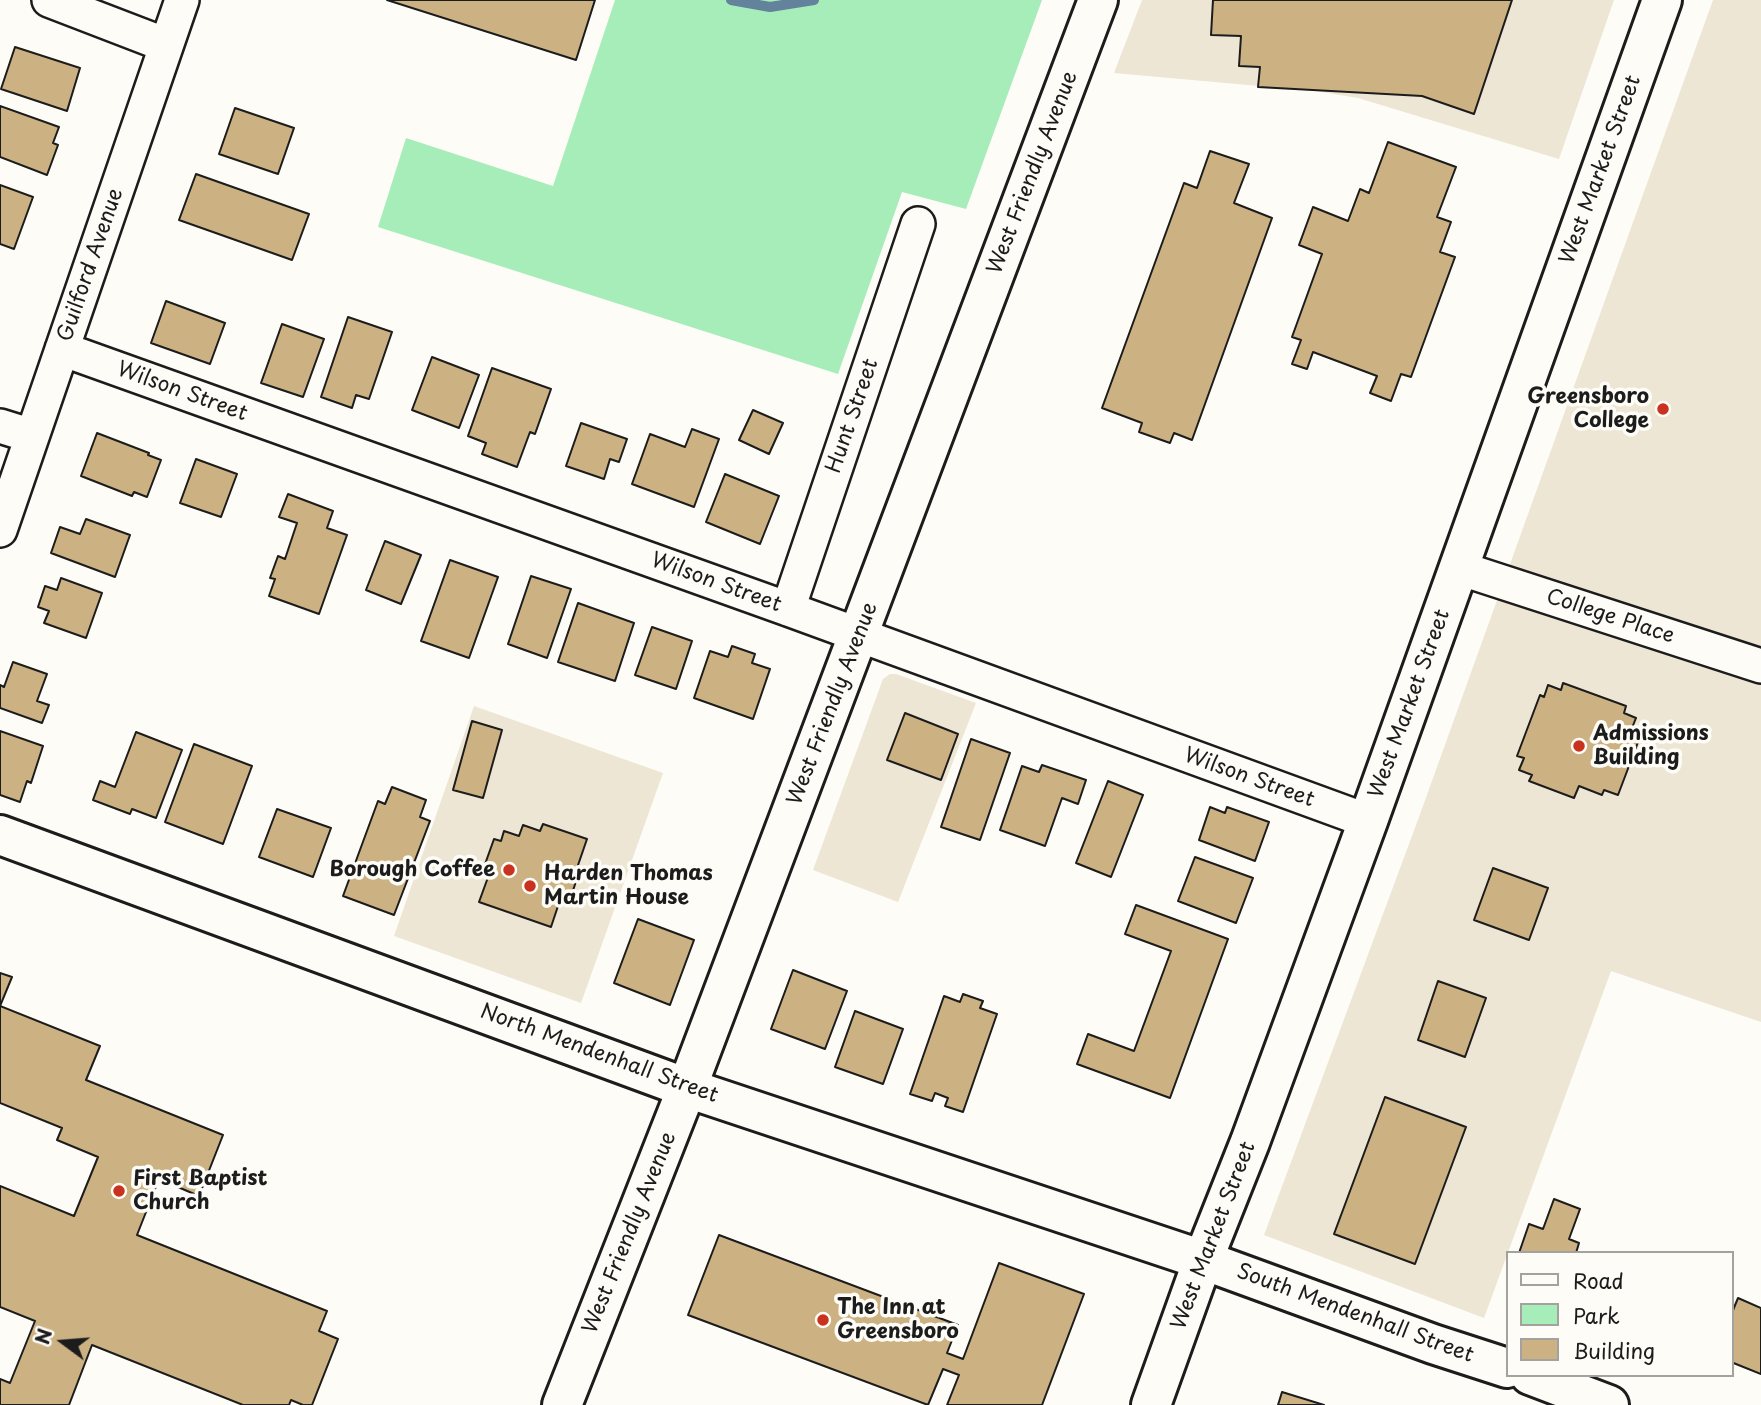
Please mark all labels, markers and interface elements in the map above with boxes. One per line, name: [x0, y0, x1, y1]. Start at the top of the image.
street label: West Friendly Avenue: [983, 68, 1083, 278]
street label: West Market Street: [1555, 72, 1647, 268]
street label: Guilford Avenue: [53, 185, 129, 345]
street label: Hunt Street: [822, 356, 884, 476]
street label: Wilson Street: [114, 357, 250, 427]
place label: Greensboro College: [1527, 384, 1649, 434]
marker: Greensboro College: [1655, 401, 1671, 417]
street label: Wilson Street: [648, 548, 784, 618]
street label: College Place: [1543, 584, 1677, 650]
street label: West Friendly Avenue: [783, 599, 883, 809]
street label: West Market Street: [1364, 606, 1456, 802]
place label: Admissions Building: [1593, 721, 1709, 771]
marker: Admissions Building: [1571, 738, 1587, 754]
street label: Wilson Street: [1181, 743, 1317, 813]
place label: Borough Coffee: [330, 857, 495, 883]
place label: Harden Thomas Martin House: [544, 861, 713, 911]
marker: Borough Coffee: [501, 862, 517, 878]
marker: Harden Thomas Martin House: [522, 878, 538, 894]
street label: North Mendenhall Street: [477, 999, 721, 1109]
street label: West Friendly Avenue: [578, 1129, 682, 1337]
street label: West Market Street: [1167, 1138, 1261, 1334]
place label: First Baptist Church: [133, 1166, 268, 1216]
marker: First Baptist Church: [111, 1183, 127, 1199]
legend: [1506, 1251, 1733, 1377]
street label: South Mendenhall Street: [1233, 1259, 1477, 1369]
text: Road: [1573, 1264, 1624, 1296]
place label: The Inn at Greensboro: [837, 1295, 959, 1345]
text: Park: [1573, 1299, 1620, 1331]
north arrow: [28, 1307, 98, 1377]
marker: The Inn at Greensboro: [815, 1312, 831, 1328]
text: N: [27, 1325, 58, 1347]
text: Building: [1573, 1334, 1655, 1366]

